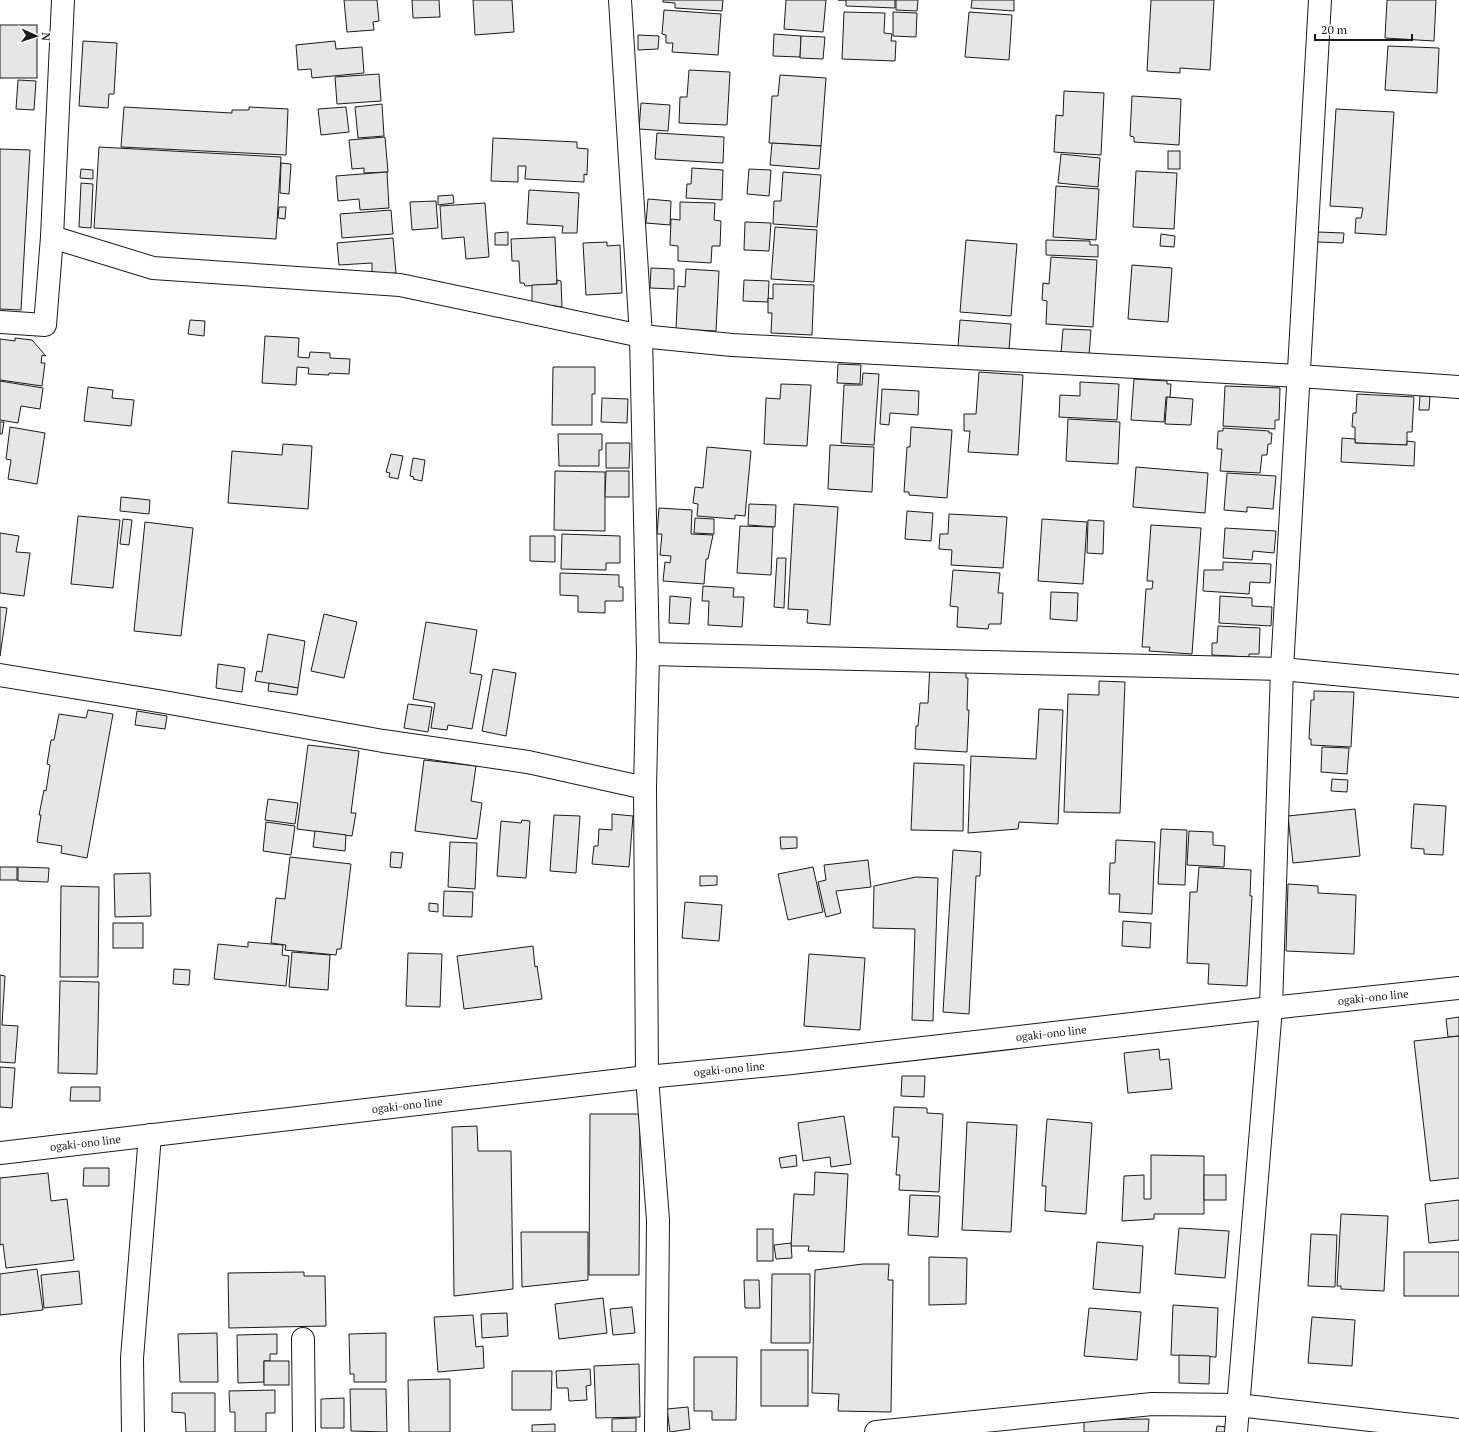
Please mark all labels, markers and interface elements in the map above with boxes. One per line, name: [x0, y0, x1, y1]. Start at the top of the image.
north arrow: [16, 16, 56, 56]
scale bar: [1315, 16, 1412, 42]
text: 20 m: [1321, 22, 1348, 37]
text: N: [39, 32, 53, 42]
street label: ogaki-ono line: [1337, 986, 1410, 1008]
street label: ogaki-ono line: [1015, 1022, 1088, 1044]
street label: ogaki-ono line: [693, 1059, 766, 1079]
street label: ogaki-ono line: [371, 1094, 444, 1116]
street label: ogaki-ono line: [49, 1132, 122, 1154]

